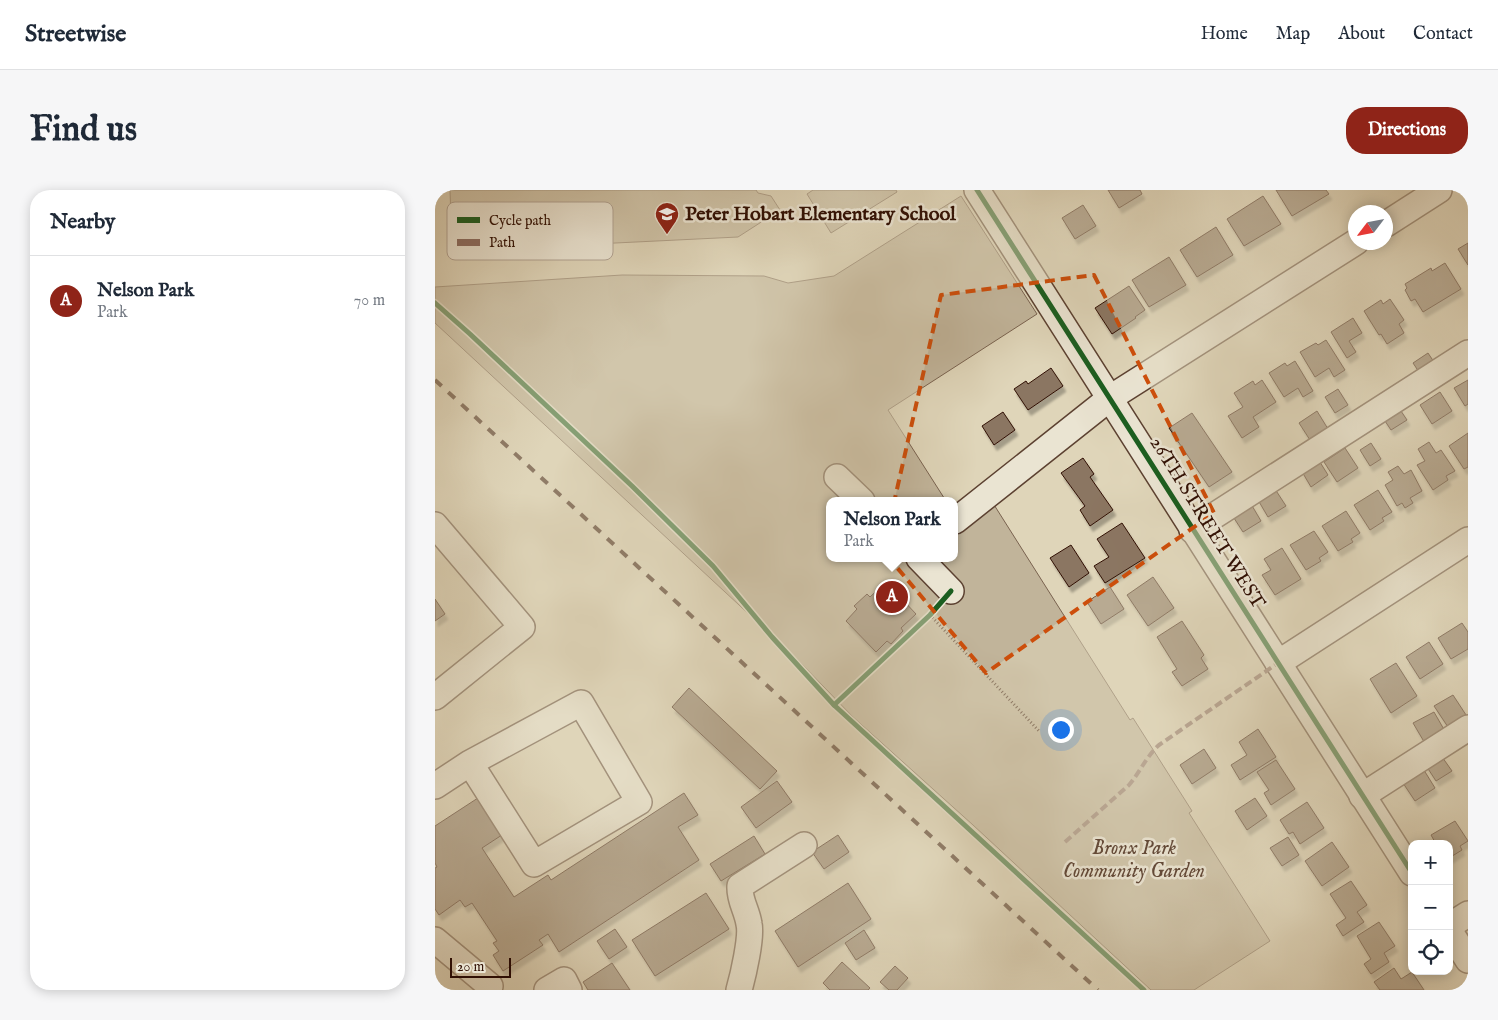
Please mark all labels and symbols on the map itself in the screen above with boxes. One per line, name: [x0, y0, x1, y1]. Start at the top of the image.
school or university icon: Peter Hobart Elementary School: [654, 201, 680, 235]
legend: [447, 202, 613, 260]
place label: Peter Hobart Elementary School: [685, 202, 956, 227]
north arrow: [1348, 205, 1393, 250]
text: Cycle path: [489, 212, 551, 230]
text: Path: [489, 234, 516, 252]
street label: 26TH STREET WEST: [1144, 432, 1270, 614]
pin: A: [876, 578, 908, 616]
your location: [1048, 717, 1074, 743]
park label: Bronx Park Community Garden: [1063, 836, 1205, 884]
scale bar: [450, 955, 511, 978]

